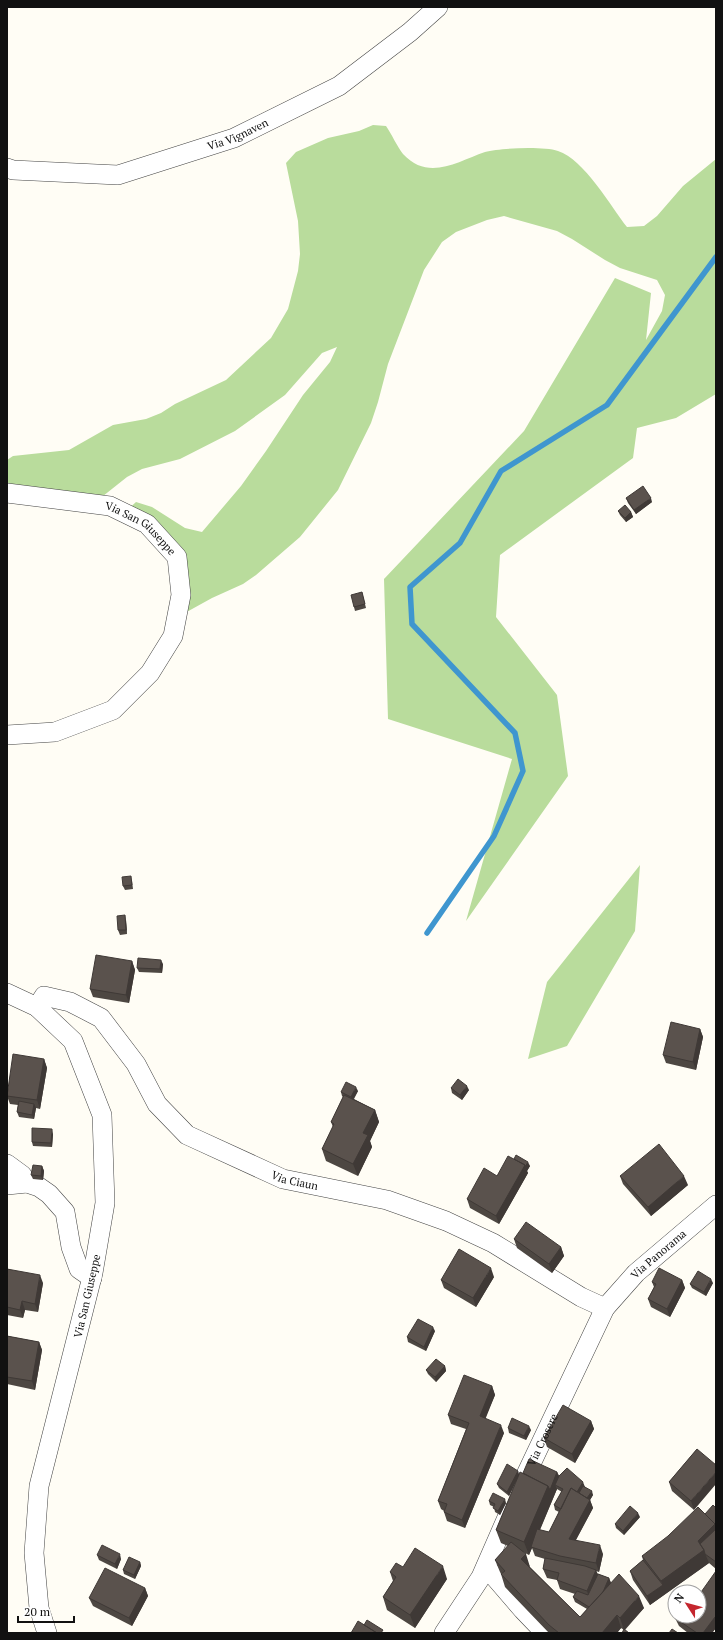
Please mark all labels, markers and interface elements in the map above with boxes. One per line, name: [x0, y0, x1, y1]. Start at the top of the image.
street label: Via Vignaven: [205, 115, 271, 153]
street label: Via San Giuseppe: [105, 498, 179, 558]
street label: Via Ciaun: [269, 1168, 320, 1193]
street label: Via Panorama: [627, 1226, 689, 1281]
street label: Via San Giuseppe: [71, 1252, 104, 1339]
street label: Via Crosere: [524, 1411, 561, 1468]
north arrow: [667, 1584, 707, 1624]
text: N: [671, 1590, 687, 1606]
scale bar: [18, 1598, 74, 1624]
text: 20 m: [24, 1604, 51, 1619]

